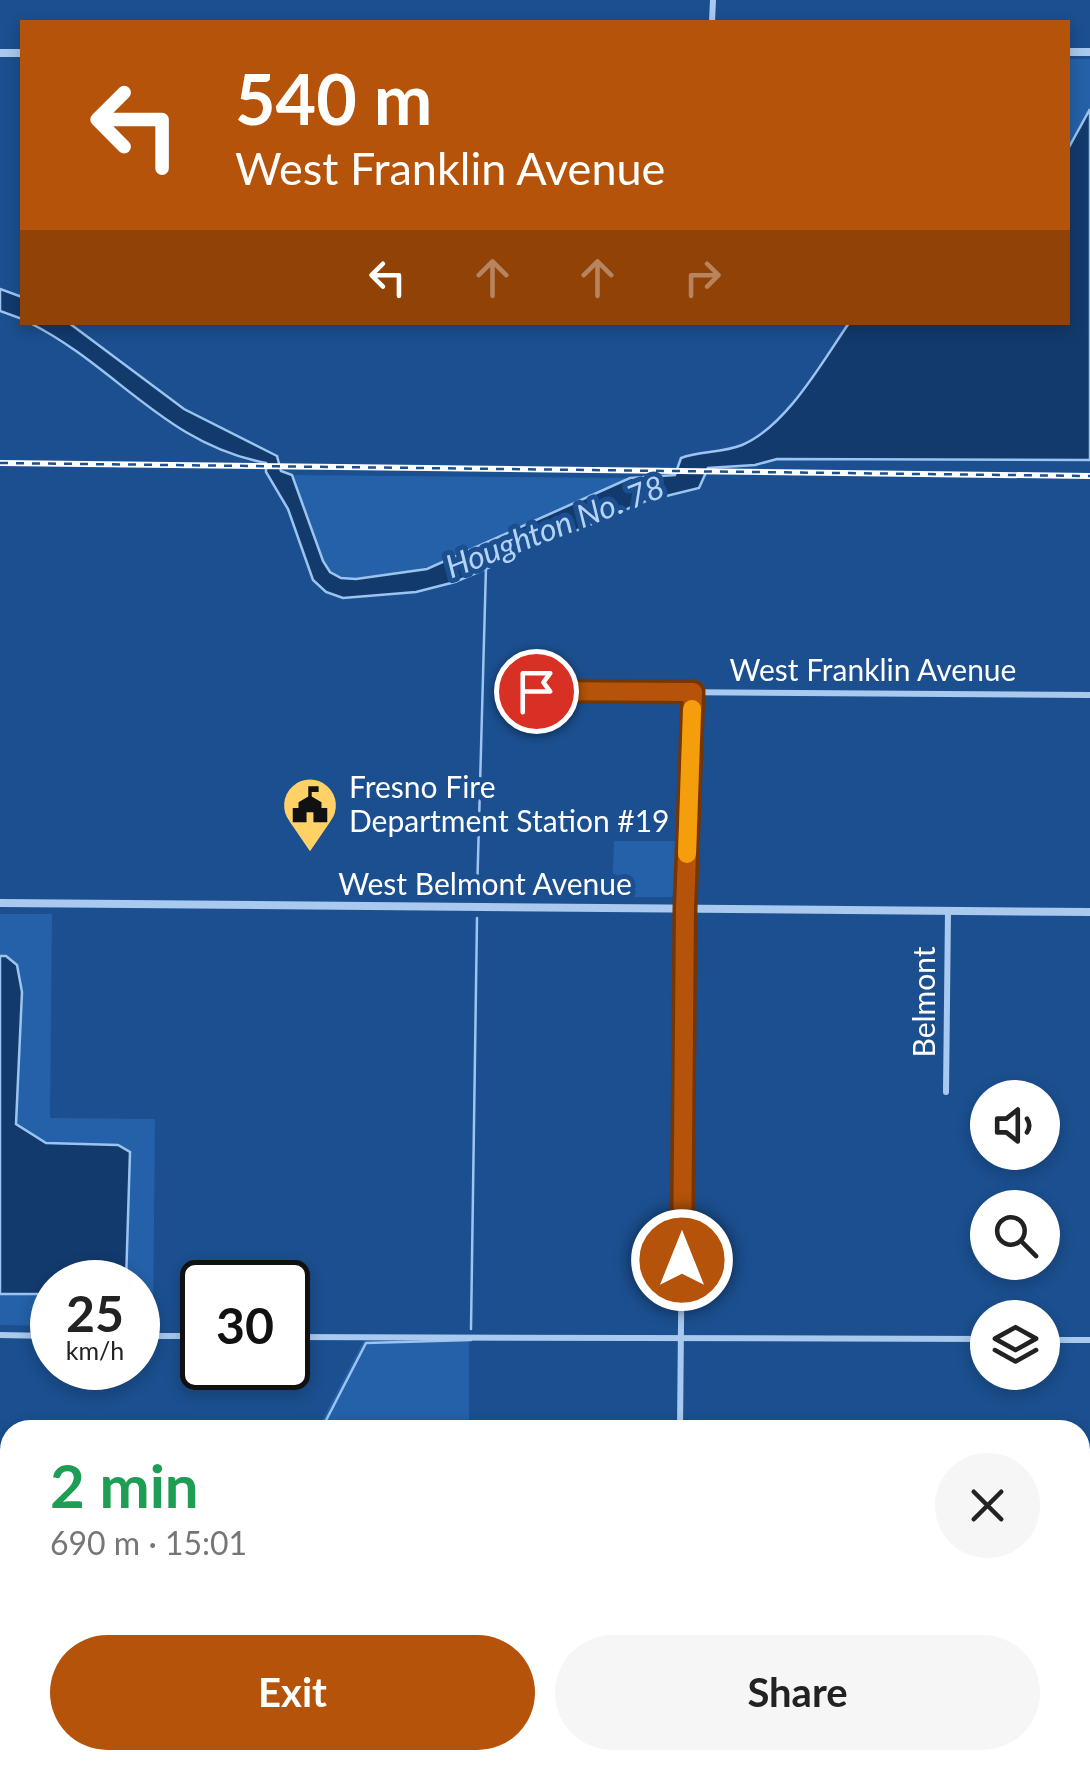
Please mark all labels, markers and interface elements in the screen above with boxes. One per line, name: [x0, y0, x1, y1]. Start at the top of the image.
text: 540 m: [235, 56, 432, 140]
icon: left: [70, 60, 200, 190]
text: West Franklin Avenue: [235, 141, 665, 195]
icon: left: [360, 250, 415, 305]
icon: ahead: [465, 250, 520, 305]
icon: ahead: [570, 250, 625, 305]
icon: right: [675, 250, 730, 305]
water label: Houghton No. 78: [440, 466, 669, 585]
pin: [494, 649, 579, 734]
street label: West Franklin Avenue: [730, 651, 1016, 687]
icon: arrive: [509, 664, 564, 719]
place label: Fresno Fire Department Station #19: [349, 768, 670, 838]
public building icon: Fresno Fire Department Station #19: [280, 775, 340, 854]
street label: West Belmont Avenue: [338, 865, 632, 901]
street label: Belmont: [905, 946, 941, 1058]
map controls: [970, 1080, 1060, 1390]
button: sound: [970, 1080, 1060, 1170]
button: search: [970, 1190, 1060, 1280]
position arrow: [630, 1208, 734, 1312]
speed limit sign: 30: [180, 1260, 310, 1390]
text: 25: [66, 1283, 124, 1343]
button: layers: [970, 1300, 1060, 1390]
text: km/h: [66, 1335, 124, 1365]
text: 2 min: [50, 1449, 199, 1521]
button: close: [935, 1453, 1040, 1558]
text: 690 m · 15:01: [50, 1523, 247, 1562]
button: Exit: [50, 1635, 535, 1750]
button: Share: [555, 1635, 1040, 1750]

